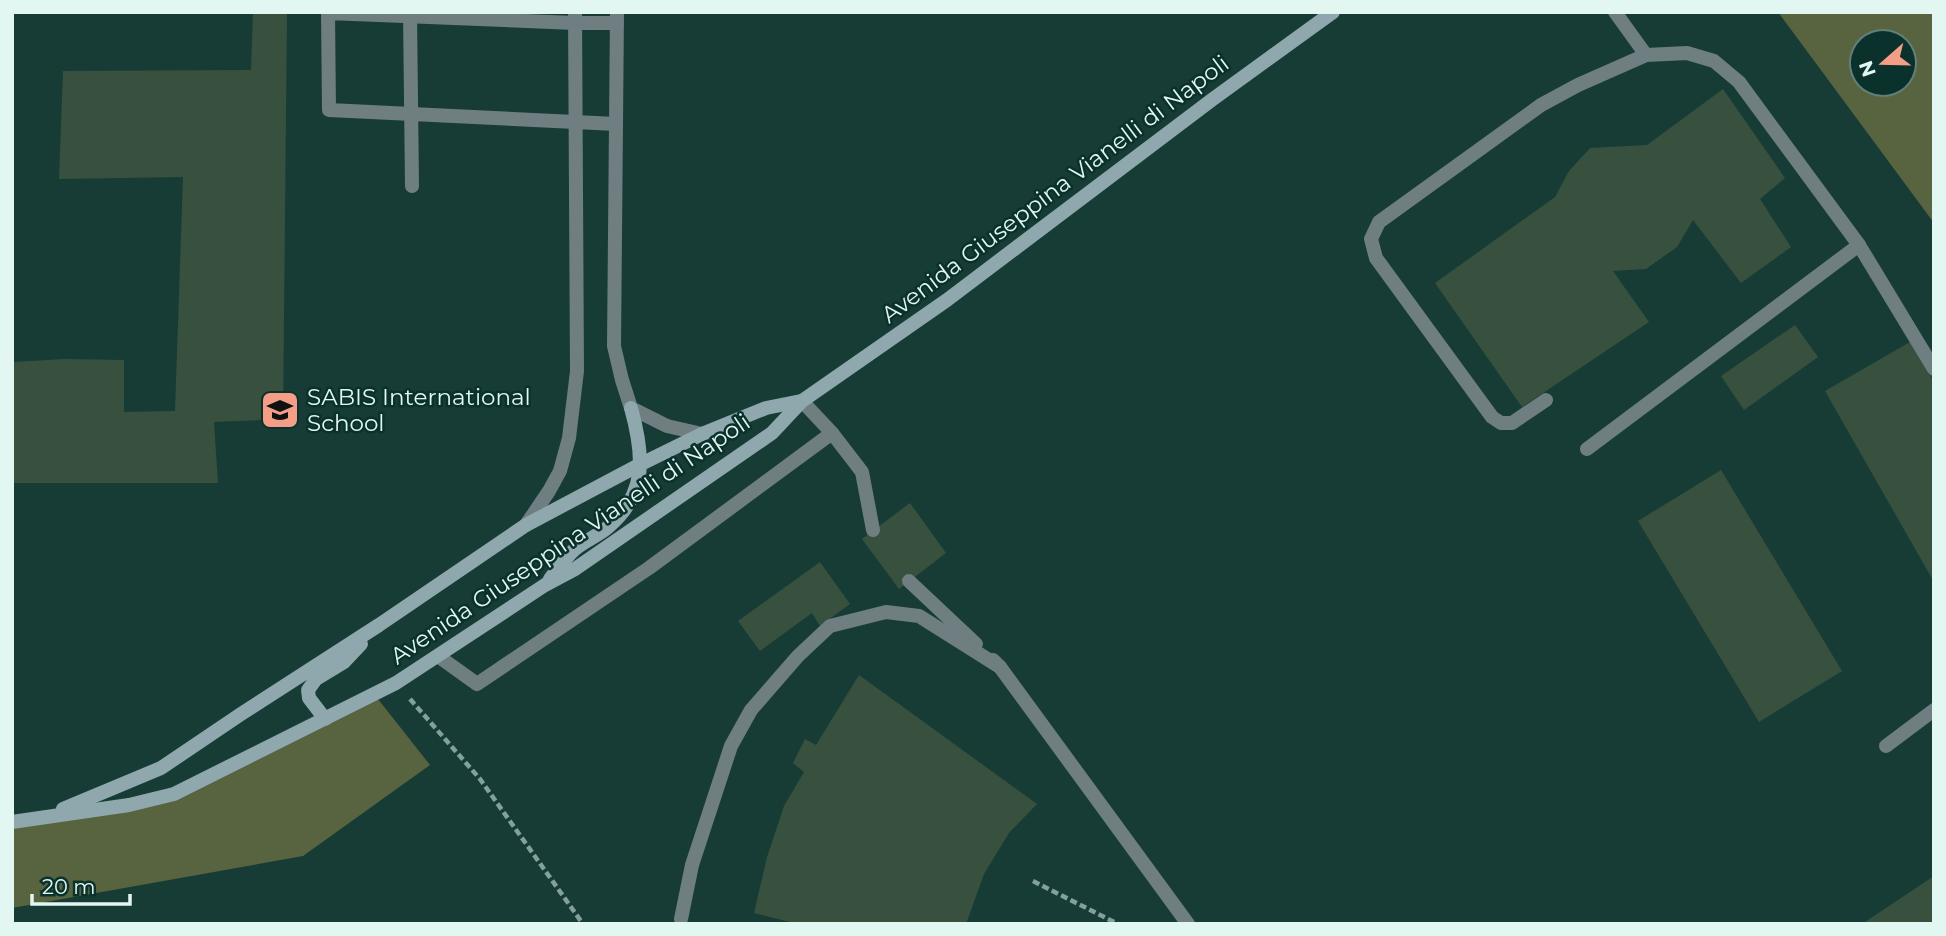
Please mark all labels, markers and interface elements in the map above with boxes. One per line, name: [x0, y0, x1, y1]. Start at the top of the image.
north arrow: [1848, 28, 1918, 98]
street label: Avenida Giuseppina Vianelli di Napoli: [876, 49, 1234, 329]
text: N: [1854, 57, 1881, 80]
place label: SABIS International School: [307, 383, 531, 437]
school or university icon: SABIS International School: [259, 389, 301, 431]
street label: Avenida Giuseppina Vianelli di Napoli: [385, 408, 755, 670]
scale bar: [32, 862, 130, 906]
text: 20 m: [42, 874, 96, 899]

